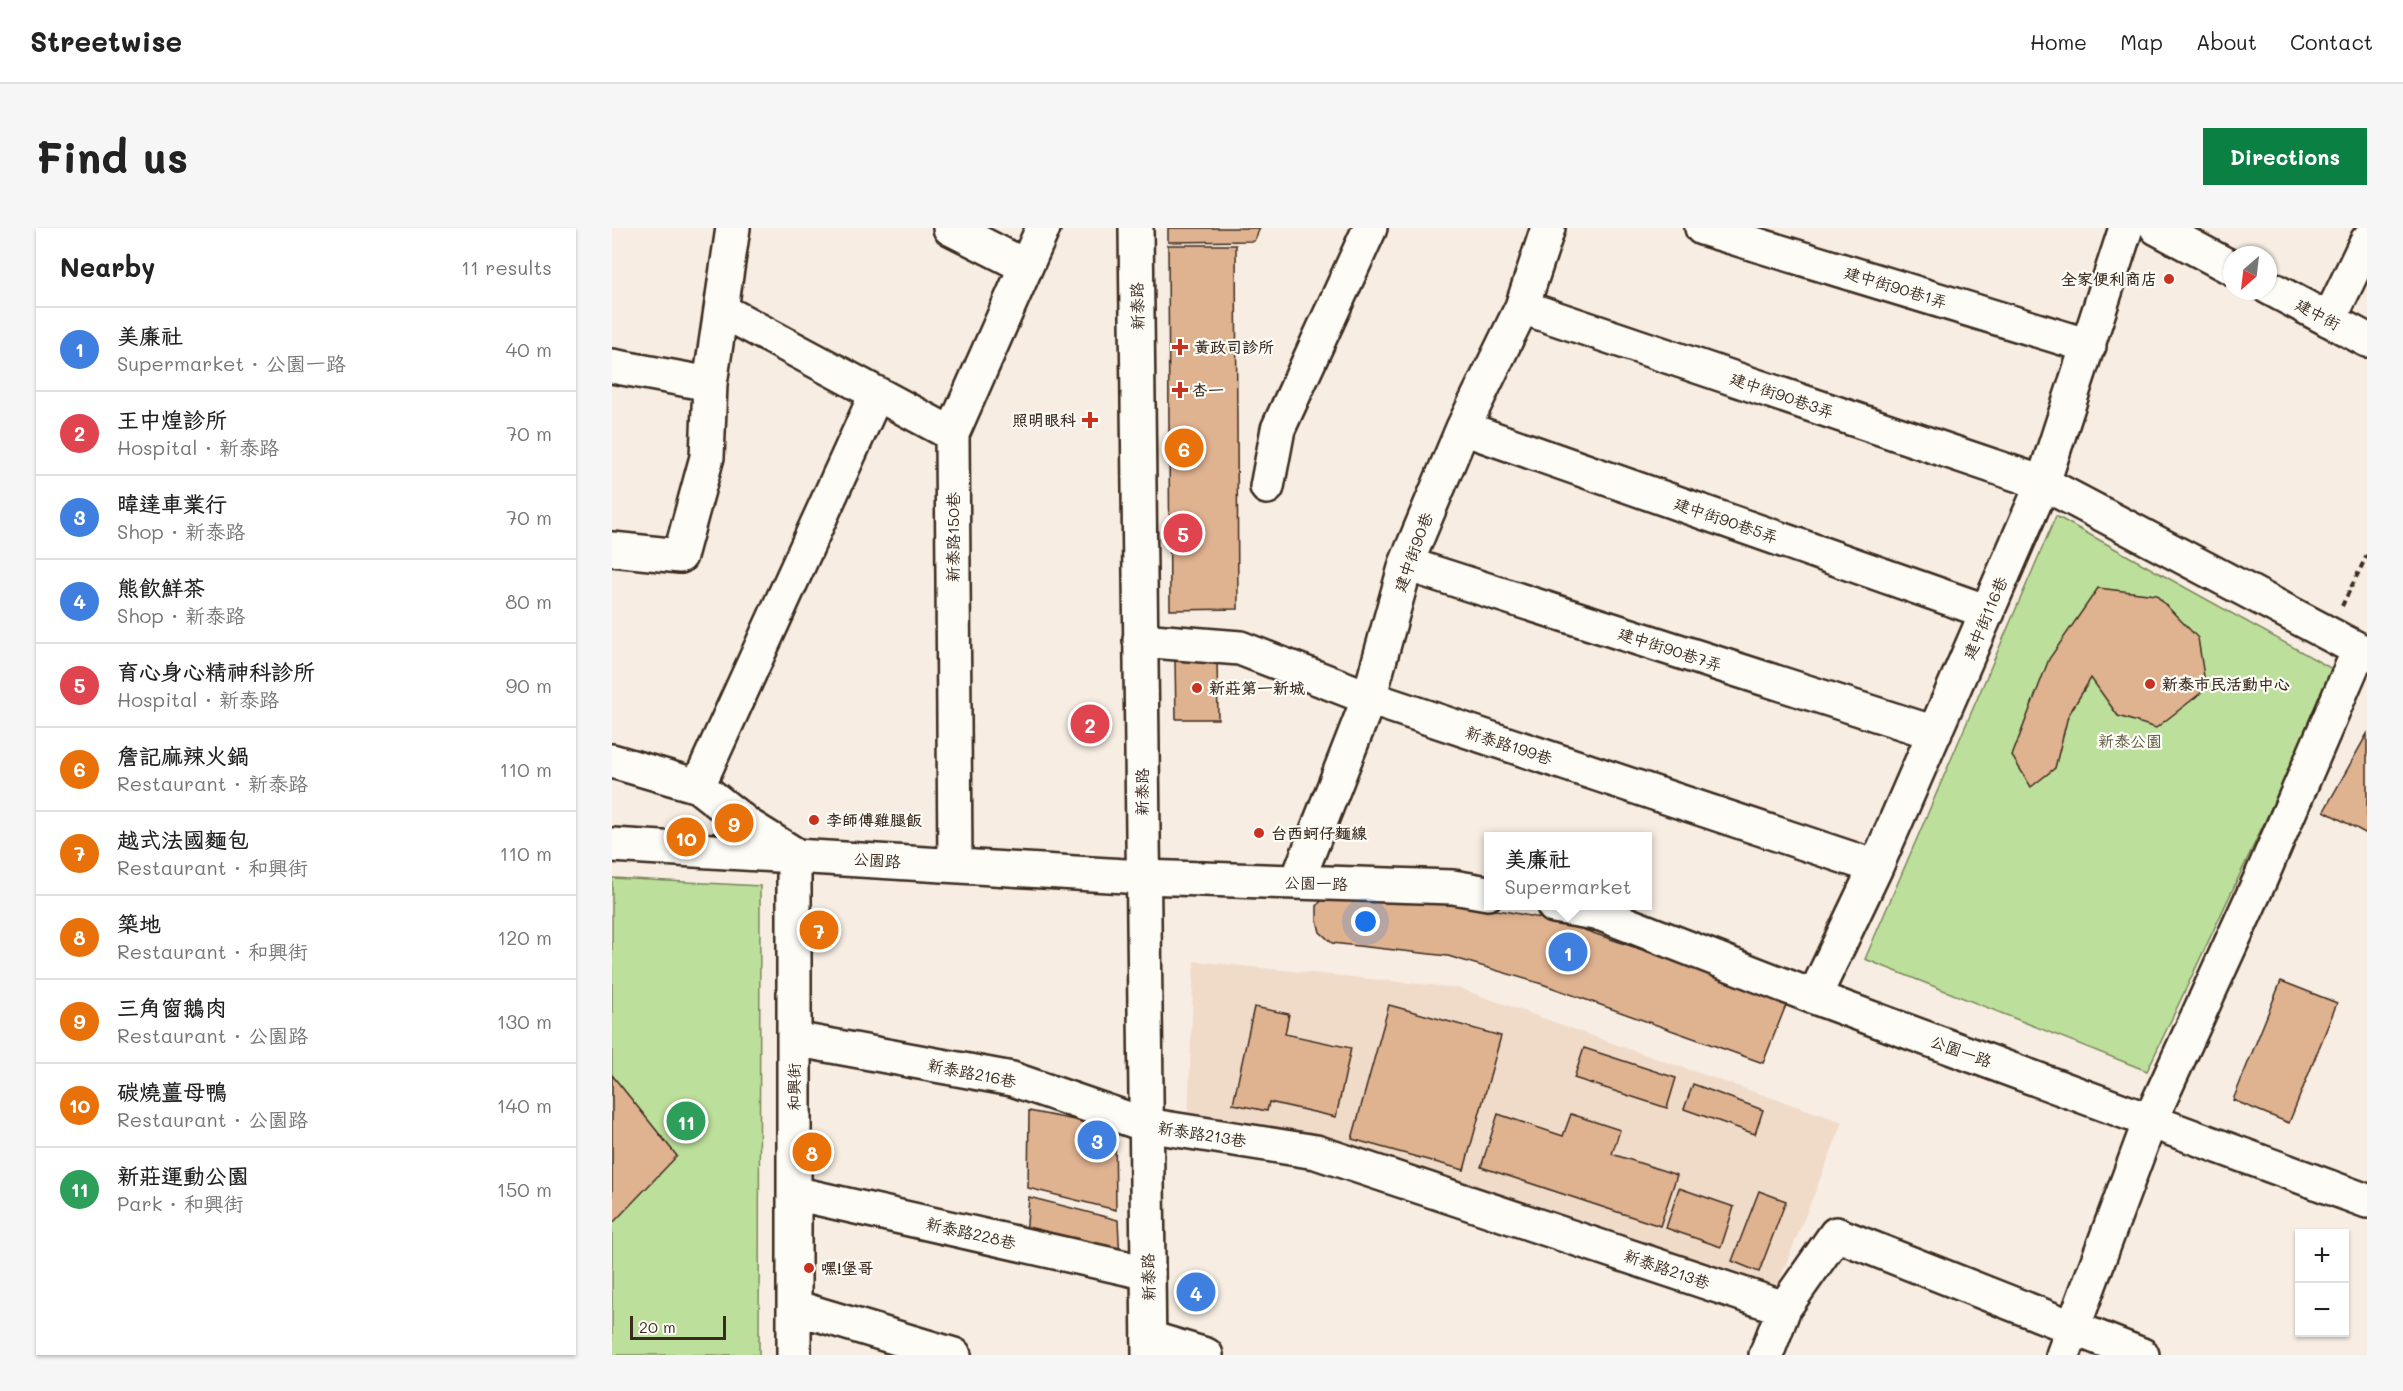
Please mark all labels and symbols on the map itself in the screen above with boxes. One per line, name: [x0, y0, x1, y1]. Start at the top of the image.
north arrow: [2223, 246, 2277, 300]
street label: 建中街90巷1弄: [1842, 261, 1950, 312]
place label: 全家便利商店: [2061, 268, 2157, 289]
marker: 全家便利商店: [2162, 272, 2176, 286]
street label: 新泰路: [1126, 282, 1147, 330]
street label: 建中街: [2292, 293, 2344, 334]
place label: 黃政司診所: [1194, 336, 1274, 357]
marker: 黃政司診所: [1171, 338, 1189, 356]
street label: 建中街90巷3弄: [1727, 367, 1837, 422]
place label: 杏一: [1192, 379, 1224, 400]
marker: 杏一: [1173, 383, 1187, 397]
place label: 照明眼科: [1012, 409, 1076, 430]
marker: 照明眼科: [1081, 411, 1099, 429]
pin: 6: [1164, 426, 1204, 470]
street label: 新泰路150巷: [942, 492, 963, 582]
street label: 建中街90巷5弄: [1671, 492, 1781, 547]
street label: 建中街90巷: [1388, 509, 1437, 595]
pin: 5: [1164, 510, 1202, 556]
street label: 建中街116巷: [1958, 573, 2011, 662]
street label: 建中街90巷7弄: [1615, 622, 1725, 675]
place label: 新泰市民活動中心: [2162, 673, 2290, 694]
place label: 新莊第一新城: [1209, 677, 1305, 698]
marker: 新泰市民活動中心: [2143, 677, 2157, 691]
marker: 新莊第一新城: [1190, 681, 1204, 695]
pin: 2: [1070, 702, 1110, 746]
street label: 新泰路199巷: [1463, 721, 1555, 768]
park label: 新泰公園: [2098, 730, 2162, 751]
street label: 新泰路: [1131, 768, 1152, 816]
pin: 9: [714, 800, 754, 846]
place label: 李師傅雞腿飯: [826, 809, 922, 830]
marker: 李師傅雞腿飯: [807, 813, 821, 827]
pin: 10: [666, 814, 706, 860]
place label: 台西蚵仔麵線: [1271, 822, 1367, 843]
marker: 台西蚵仔麵線: [1252, 826, 1266, 840]
street label: 公園路: [852, 847, 902, 872]
street label: 公園一路: [1284, 871, 1348, 894]
your location: [1351, 907, 1380, 936]
pin: 7: [800, 908, 838, 952]
pin: 1: [1548, 930, 1588, 974]
street label: 公園一路: [1928, 1030, 1995, 1071]
street label: 新泰路216巷: [926, 1054, 1018, 1091]
street label: 和興街: [783, 1063, 804, 1111]
pin: 11: [666, 1098, 706, 1144]
street label: 新泰路213巷: [1156, 1116, 1248, 1151]
pin: 3: [1078, 1118, 1116, 1162]
pin: 8: [792, 1130, 832, 1174]
street label: 新泰路228巷: [924, 1212, 1018, 1253]
street label: 新泰路213巷: [1621, 1244, 1713, 1293]
street label: 新泰路: [1137, 1253, 1158, 1301]
place label: 嘿!堡哥: [821, 1257, 873, 1278]
marker: 嘿!堡哥: [802, 1261, 816, 1275]
pin: 4: [1176, 1270, 1216, 1314]
scale bar: [630, 1313, 726, 1340]

